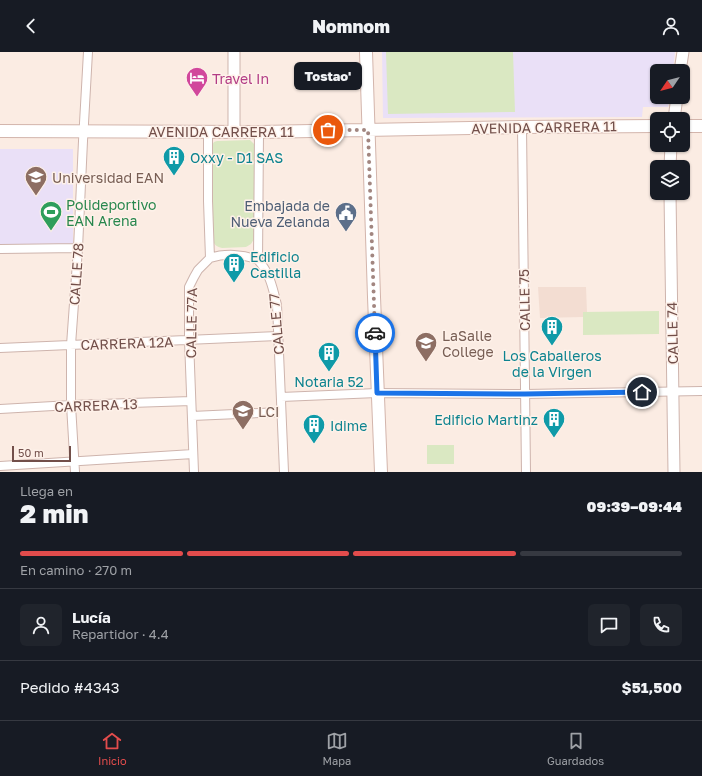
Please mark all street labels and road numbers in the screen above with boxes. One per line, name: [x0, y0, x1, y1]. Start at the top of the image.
street label: AVENIDA CARRERA 11: [471, 117, 617, 137]
street label: AVENIDA CARRERA 11: [148, 123, 294, 140]
street label: CALLE 78: [65, 242, 87, 306]
street label: CALLE 75: [515, 269, 533, 331]
street label: CALLE 77A: [182, 287, 200, 359]
street label: CALLE 77: [265, 293, 287, 355]
street label: CALLE 74: [663, 302, 681, 364]
street label: CARRERA 12A: [80, 333, 174, 353]
street label: CARRERA 13: [54, 395, 138, 415]

